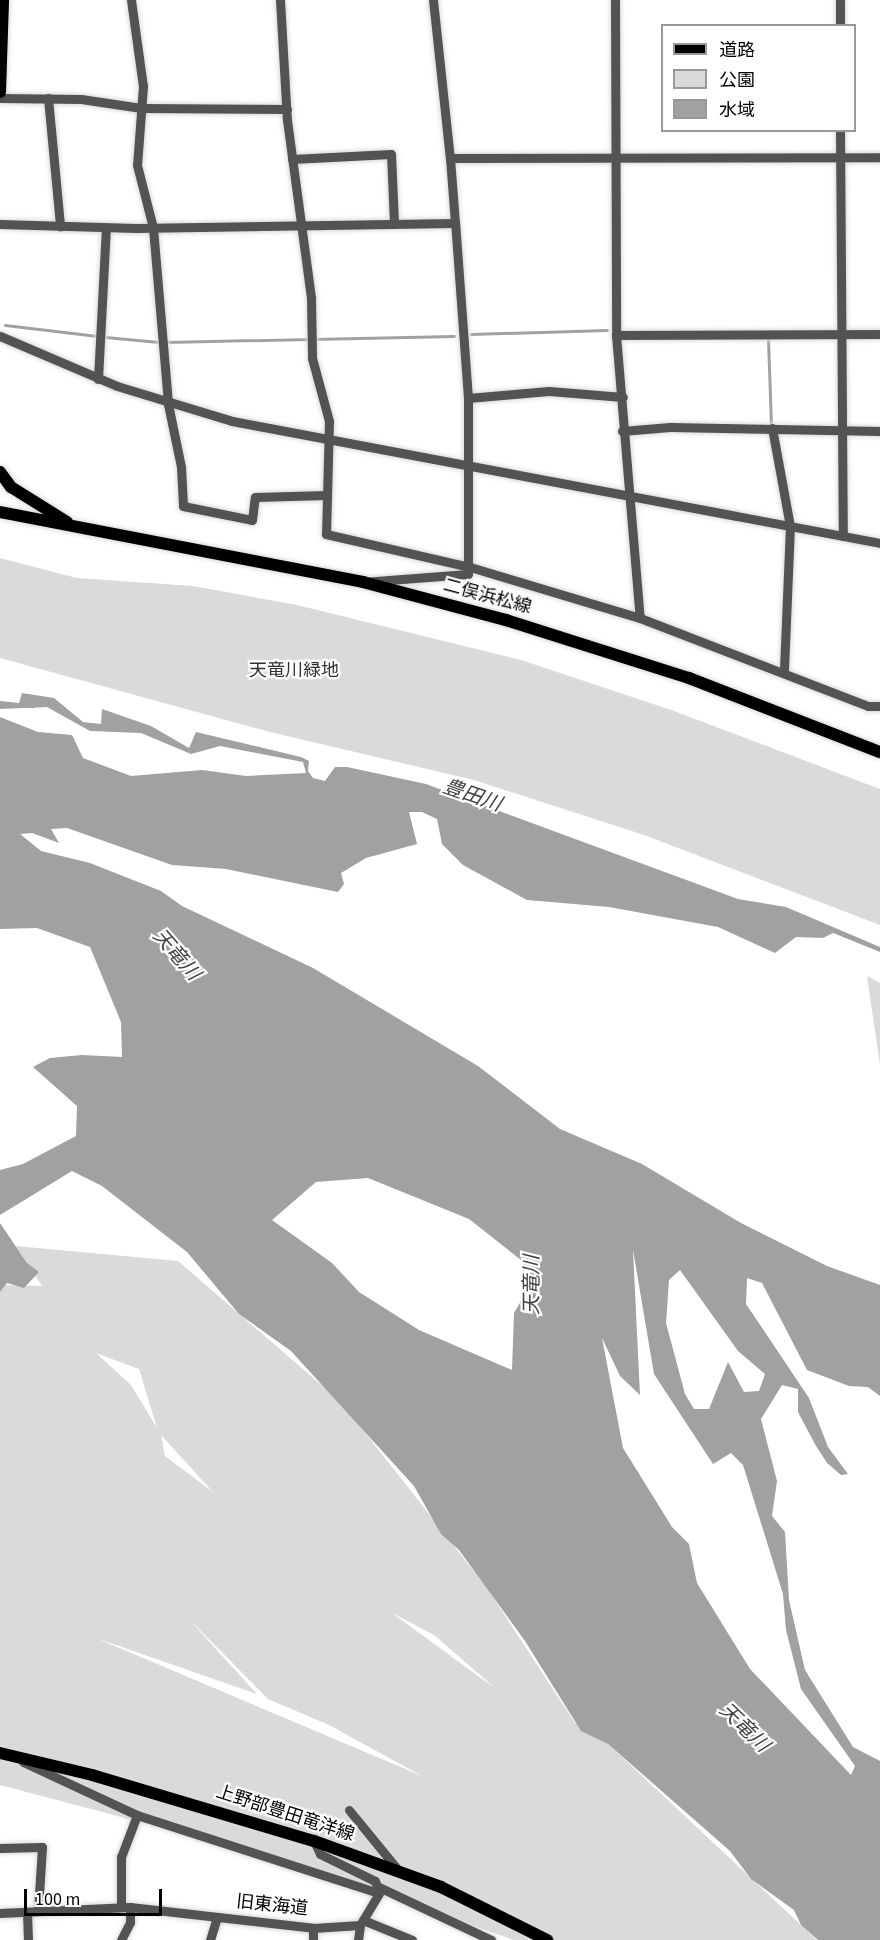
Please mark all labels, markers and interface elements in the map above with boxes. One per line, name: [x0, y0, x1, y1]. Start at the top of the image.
legend: [661, 24, 856, 132]
text: 道路: [719, 38, 755, 63]
text: 公園: [719, 68, 755, 93]
text: 水域: [719, 98, 755, 123]
street label: 二俣浜松線: [441, 575, 533, 619]
park label: 天竜川緑地: [249, 660, 339, 682]
water label: 豊田川: [440, 775, 504, 817]
water label: 天竜川: [147, 924, 205, 986]
water label: 天竜川: [520, 1255, 544, 1315]
water label: 天竜川: [714, 1699, 774, 1757]
street label: 上野部豊田竜洋線: [213, 1781, 357, 1847]
scale bar: [27, 1877, 165, 1915]
text: 100 m: [35, 1887, 80, 1912]
street label: 旧東海道: [235, 1891, 309, 1921]

